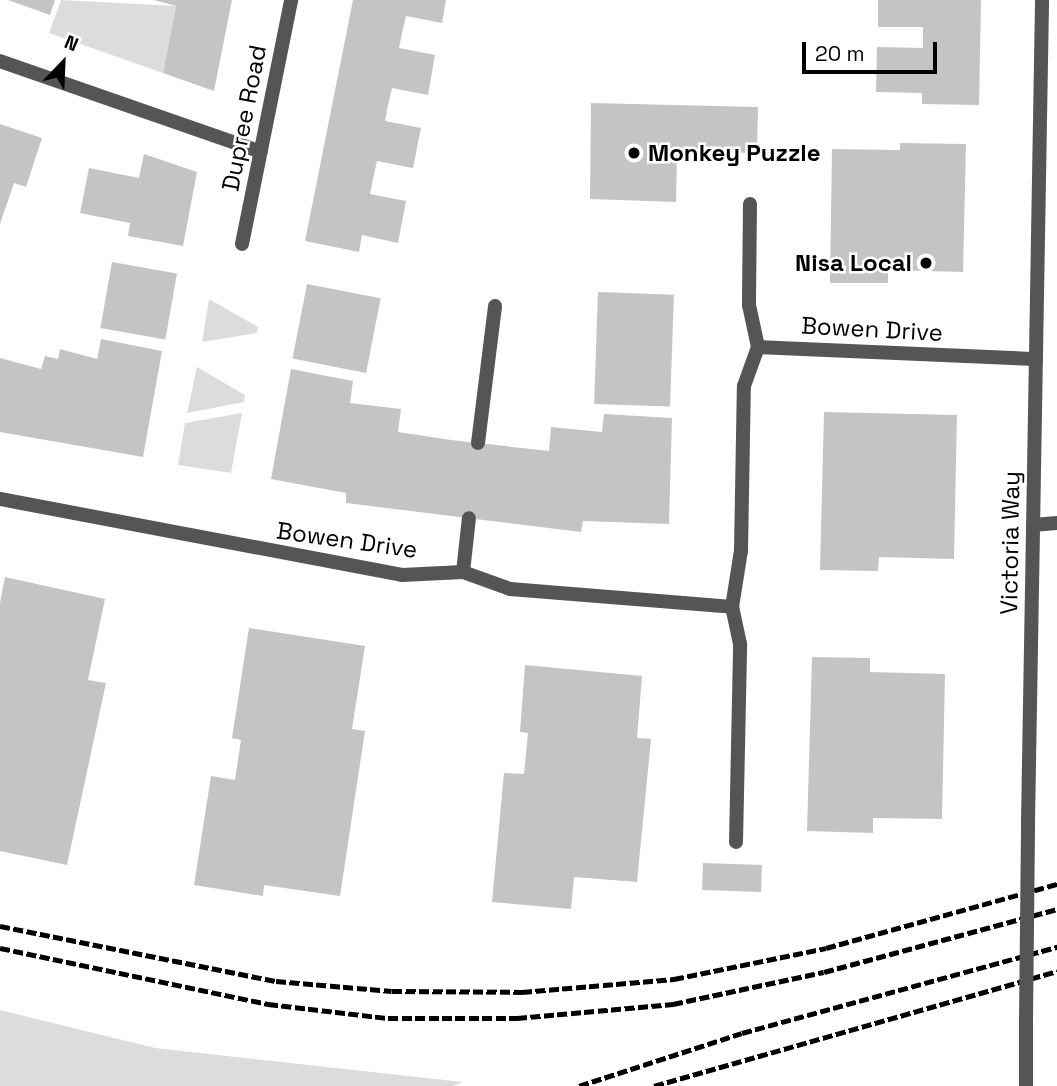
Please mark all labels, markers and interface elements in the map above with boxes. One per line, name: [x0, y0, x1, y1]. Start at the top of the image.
north arrow: [28, 28, 98, 98]
scale bar: [805, 28, 940, 72]
text: N: [61, 29, 82, 57]
text: 20 m: [815, 40, 865, 67]
street label: Dupree Road: [216, 43, 272, 193]
place label: Monkey Puzzle: [648, 139, 821, 167]
marker: Monkey Puzzle: [626, 145, 642, 161]
place label: Nisa Local: [795, 249, 912, 277]
marker: Nisa Local: [918, 255, 934, 271]
street label: Bowen Drive: [800, 311, 944, 347]
street label: Victoria Way: [994, 471, 1026, 615]
street label: Bowen Drive: [275, 516, 419, 564]

